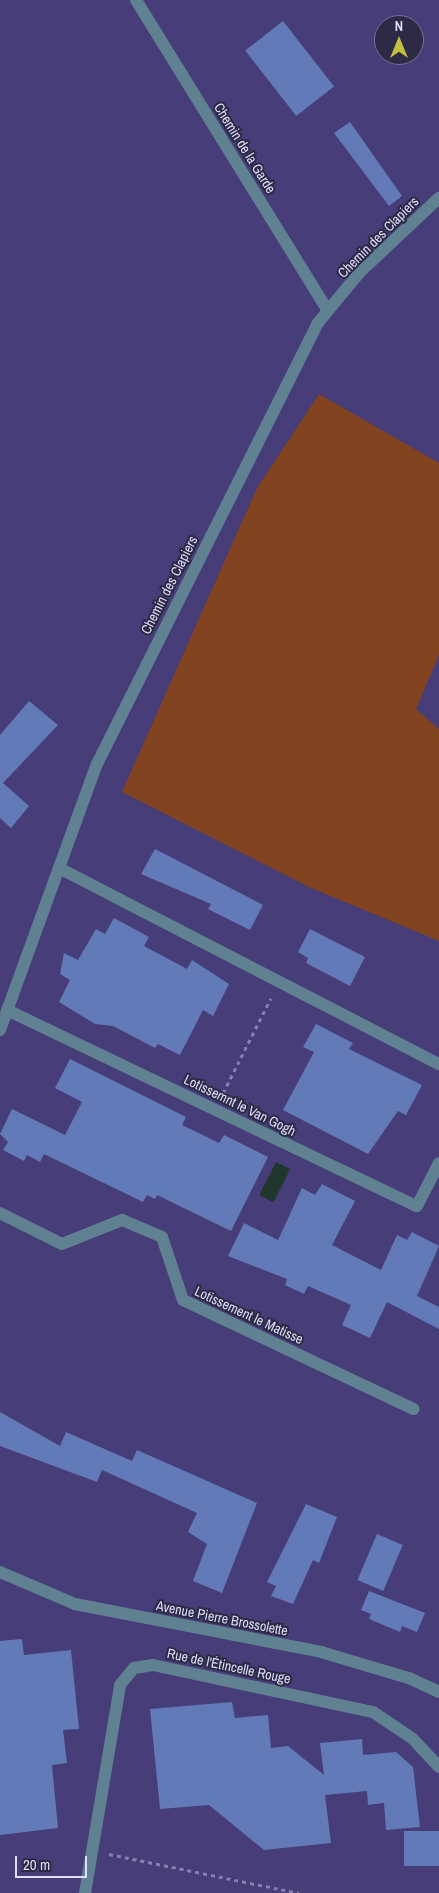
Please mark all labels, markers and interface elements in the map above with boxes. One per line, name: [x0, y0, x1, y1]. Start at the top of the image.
north arrow: [374, 15, 424, 65]
text: N: [395, 17, 403, 35]
street label: Chemin de la Garde: [210, 100, 280, 196]
street label: Chemin des Clapiers: [334, 193, 422, 281]
street label: Chemin des Clapiers: [137, 533, 201, 637]
street label: Lotissemnt le Van Gogh: [181, 1071, 299, 1139]
street label: Lotissement le Matisse: [192, 1282, 306, 1348]
street label: Avenue Pierre Brossolette: [155, 1597, 289, 1639]
street label: Rue de l'Étincelle Rouge: [166, 1645, 292, 1687]
scale bar: [18, 1846, 90, 1878]
text: 20 m: [23, 1854, 50, 1875]

